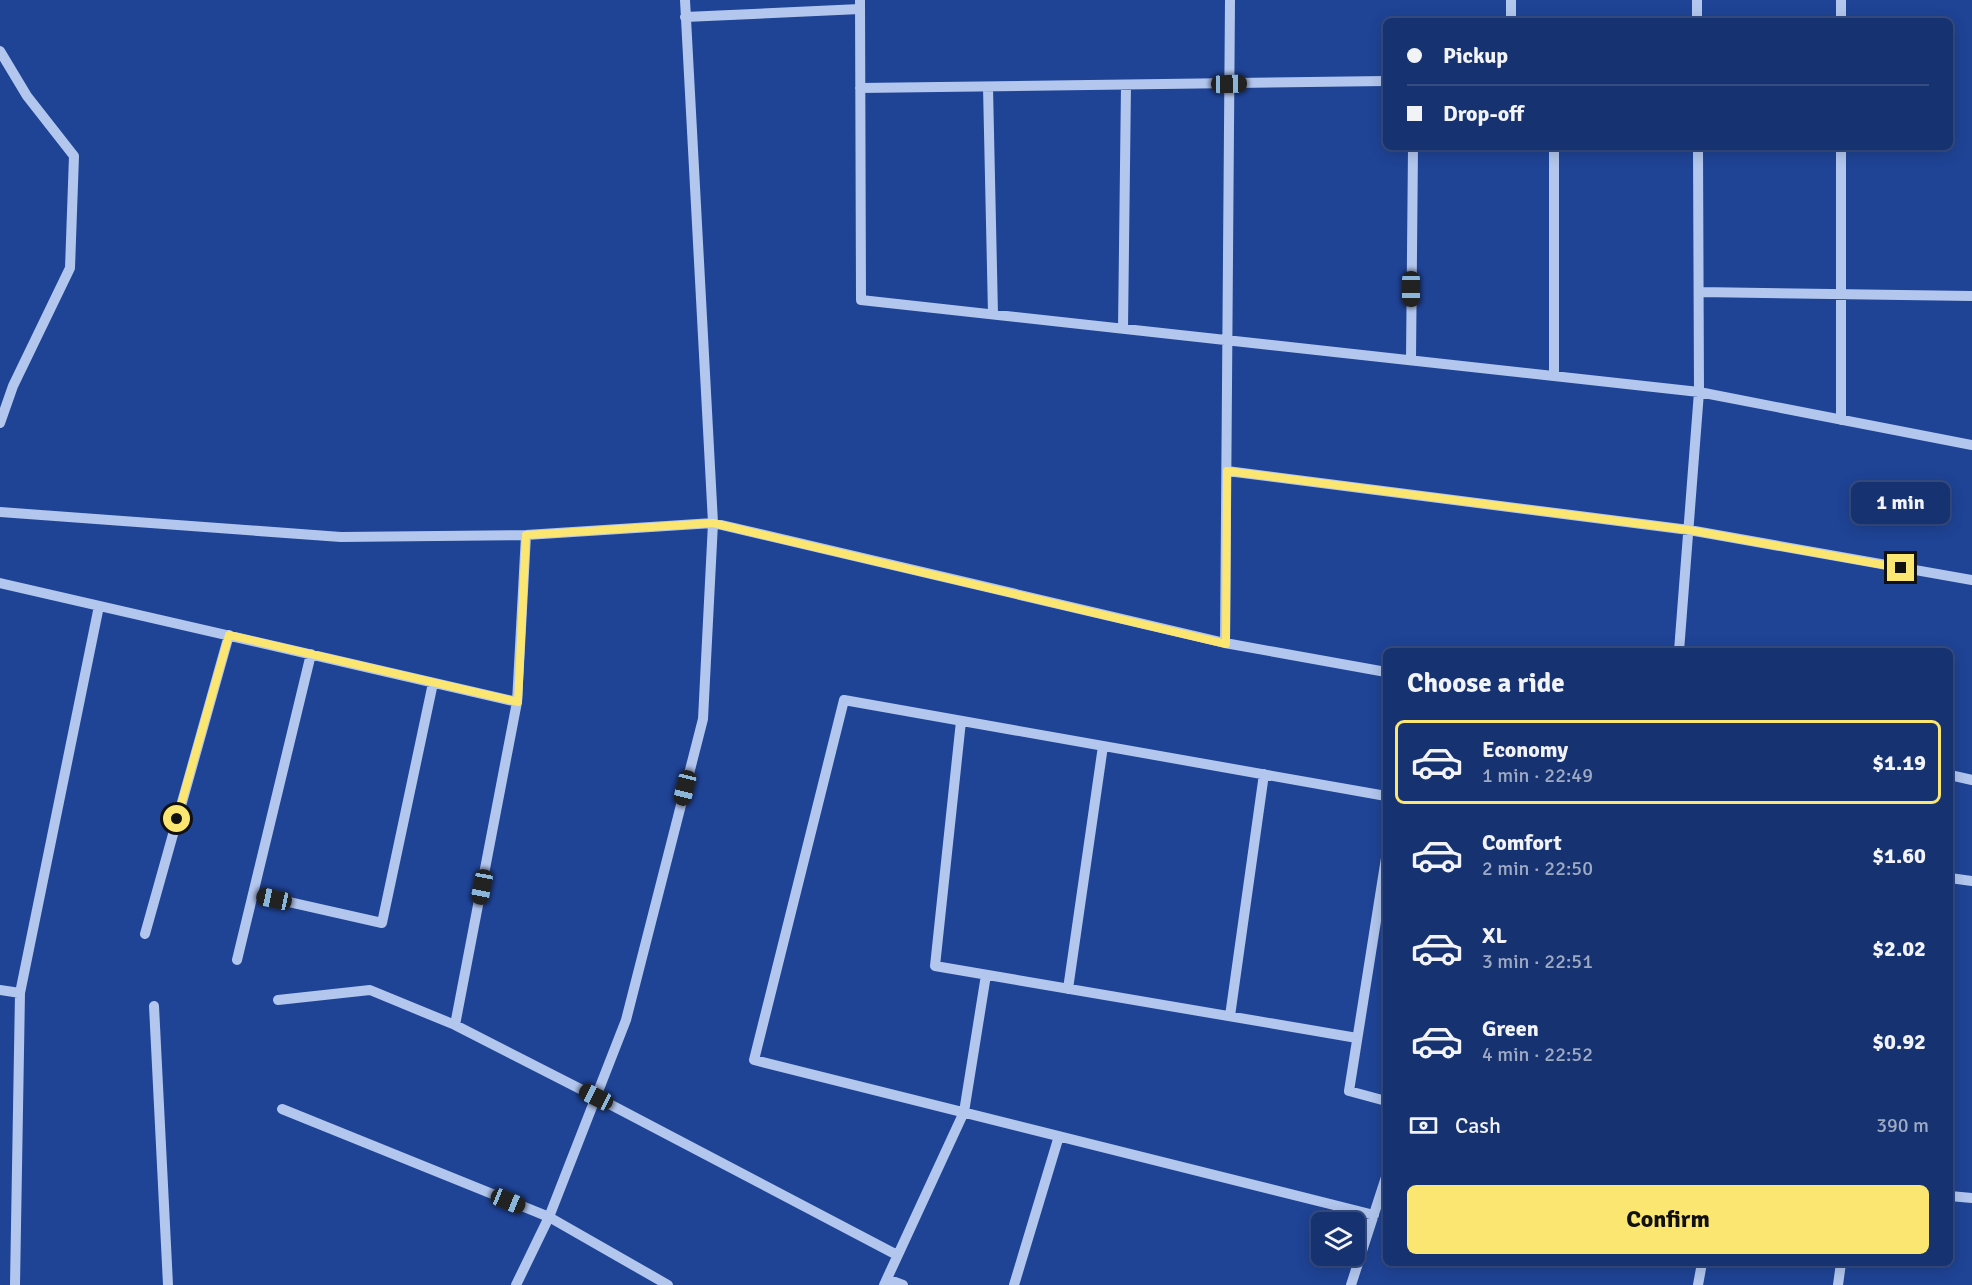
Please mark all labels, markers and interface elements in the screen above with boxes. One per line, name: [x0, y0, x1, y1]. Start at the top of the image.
text: Pickup: [1443, 42, 1508, 69]
car: [1211, 75, 1247, 93]
text: Drop-off: [1443, 100, 1524, 127]
car: [1402, 271, 1420, 307]
callout: 1 min: [1852, 481, 1950, 523]
text: 1 min: [1876, 490, 1925, 515]
route end: [1887, 554, 1914, 581]
text: Choose a ride: [1407, 667, 1565, 700]
icon: car: [1410, 735, 1464, 789]
text: Economy: [1482, 736, 1568, 763]
text: $1.19: [1872, 749, 1926, 776]
text: 1 min · 22:49: [1482, 763, 1593, 788]
car: [672, 768, 698, 808]
route start: [163, 805, 190, 832]
icon: car: [1410, 828, 1464, 882]
text: Comfort: [1482, 829, 1562, 856]
text: $1.60: [1872, 842, 1926, 869]
text: 2 min · 22:50: [1482, 856, 1593, 881]
car: [470, 868, 494, 906]
car: [255, 886, 293, 912]
icon: car: [1410, 921, 1464, 975]
text: XL: [1482, 922, 1507, 949]
text: $2.02: [1872, 935, 1926, 962]
text: 3 min · 22:51: [1482, 949, 1593, 974]
icon: car: [1410, 1014, 1464, 1068]
text: Green: [1482, 1015, 1539, 1042]
text: $0.92: [1872, 1028, 1926, 1055]
text: 4 min · 22:52: [1482, 1042, 1593, 1067]
car: [576, 1081, 616, 1113]
icon: cash: [1407, 1109, 1440, 1142]
text: Cash: [1455, 1112, 1501, 1139]
text: 390 m: [1876, 1113, 1929, 1138]
button: Confirm: [1407, 1185, 1929, 1254]
car: [488, 1186, 528, 1216]
map controls: [1311, 1212, 1365, 1266]
button: layers: [1311, 1212, 1365, 1266]

